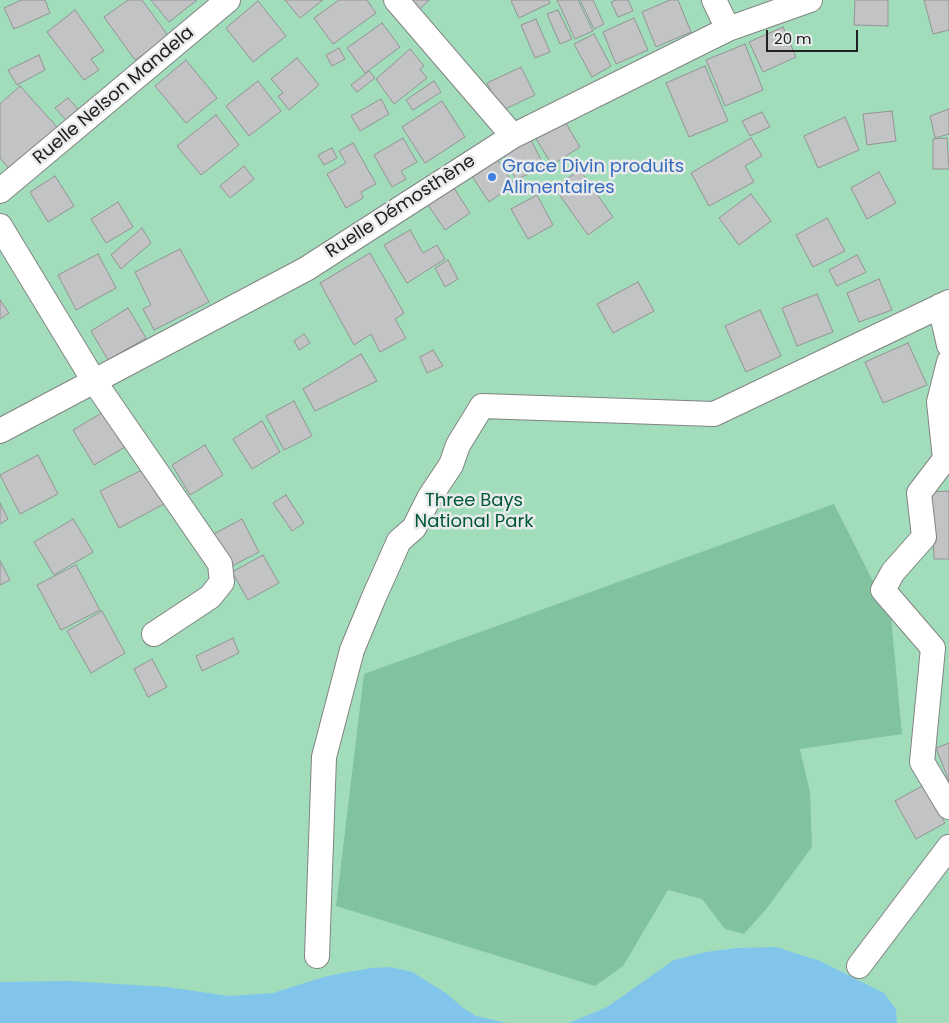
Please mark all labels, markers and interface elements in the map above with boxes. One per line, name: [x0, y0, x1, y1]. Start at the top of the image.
scale bar: [769, 20, 862, 52]
street label: Ruelle Nelson Mandela: [29, 22, 199, 170]
text: 20 m: [774, 28, 812, 49]
street label: Ruelle Démosthène: [322, 151, 480, 263]
place label: Grace Divin produits Alimentaires: [502, 156, 684, 198]
marker: Grace Divin produits Alimentaires: [486, 171, 498, 183]
park label: Three Bays National Park: [415, 490, 533, 532]

